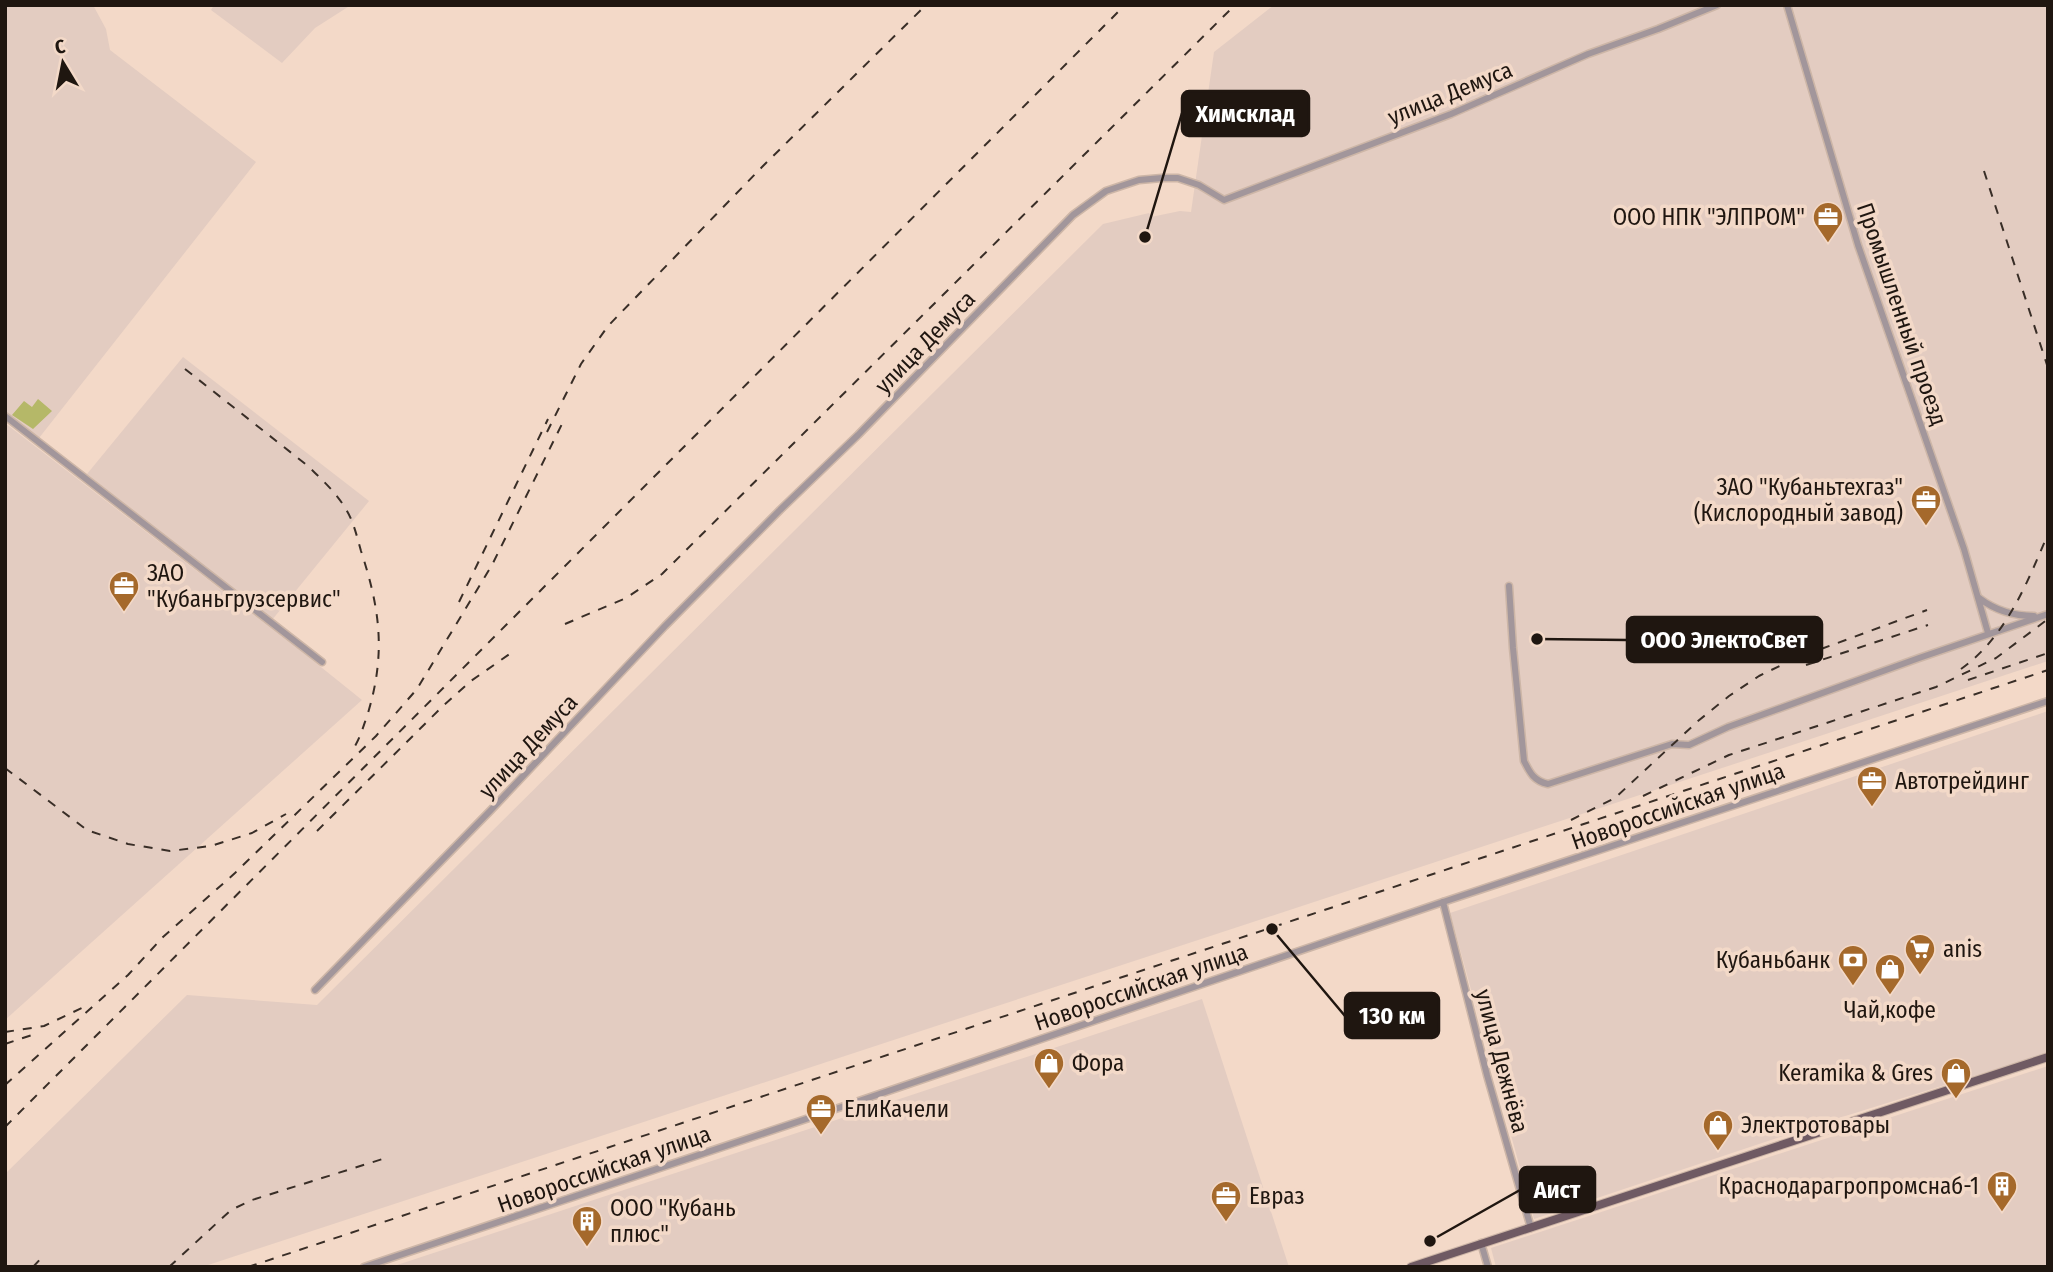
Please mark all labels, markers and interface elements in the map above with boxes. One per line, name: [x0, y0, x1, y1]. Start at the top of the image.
north arrow: [28, 28, 98, 98]
text: С: [53, 35, 67, 59]
street label: улица Демуса: [1384, 55, 1516, 131]
callout: Химсклад: [1182, 91, 1309, 136]
text: Химсклад: [1194, 100, 1295, 128]
street label: Промышленный проезд: [1851, 199, 1953, 429]
office icon: ООО НПК "ЭЛПРОМ": [1811, 200, 1845, 244]
place label: ООО НПК "ЭЛПРОМ": [1613, 203, 1805, 231]
street label: улица Демуса: [869, 285, 981, 399]
place label: ЗАО "Кубаньтехгаз" (Кислородный завод): [1694, 473, 1903, 527]
office icon: ЗАО "Кубаньтехгаз" (Кислородный завод): [1909, 483, 1943, 527]
place label: ЗАО "Кубаньгрузсервис": [147, 559, 341, 613]
office icon: ЗАО "Кубаньгрузсервис": [107, 569, 141, 613]
callout: ООО ЭлектоСвет: [1627, 617, 1822, 662]
text: ООО ЭлектоСвет: [1640, 626, 1808, 654]
street label: улица Демуса: [473, 688, 583, 804]
street label: Новороссийская улица: [1568, 756, 1788, 856]
office icon: Автотрейдинг: [1855, 764, 1889, 808]
place label: Автотрейдинг: [1895, 767, 2029, 795]
supermarket icon: anis: [1903, 932, 1937, 976]
place label: anis: [1943, 935, 1982, 963]
street label: Новороссийская улица: [1031, 937, 1251, 1037]
bank icon: Кубаньбанк: [1836, 943, 1870, 987]
place label: Кубаньбанк: [1716, 946, 1830, 974]
shop icon: Чай,кофе: [1873, 952, 1907, 996]
street label: улица Дежнёва: [1469, 986, 1535, 1136]
callout: 130 км: [1345, 993, 1439, 1038]
place label: Чай,кофе: [1844, 996, 1936, 1024]
text: 130 км: [1359, 1002, 1425, 1030]
shop icon: Фора: [1032, 1046, 1066, 1090]
place label: Фора: [1072, 1049, 1124, 1077]
shop icon: Keramika & Gres: [1939, 1056, 1973, 1100]
place label: Keramika & Gres: [1778, 1059, 1933, 1087]
office icon: ЕлиКачели: [804, 1092, 838, 1136]
place label: ЕлиКачели: [844, 1095, 949, 1123]
shop icon: Электротовары: [1701, 1108, 1735, 1152]
place label: Электротовары: [1741, 1111, 1890, 1139]
street label: Новороссийская улица: [494, 1119, 714, 1219]
callout: Аист: [1520, 1167, 1595, 1212]
building icon: Краснодарагропромснаб-1: [1985, 1169, 2019, 1213]
place label: Краснодарагропромснаб-1: [1718, 1172, 1979, 1200]
text: Аист: [1533, 1176, 1581, 1204]
office icon: Евраз: [1209, 1179, 1243, 1223]
place label: Евраз: [1249, 1182, 1305, 1210]
place label: ООО "Кубань плюс": [610, 1194, 736, 1248]
building icon: ООО "Кубань плюс": [570, 1204, 604, 1248]

